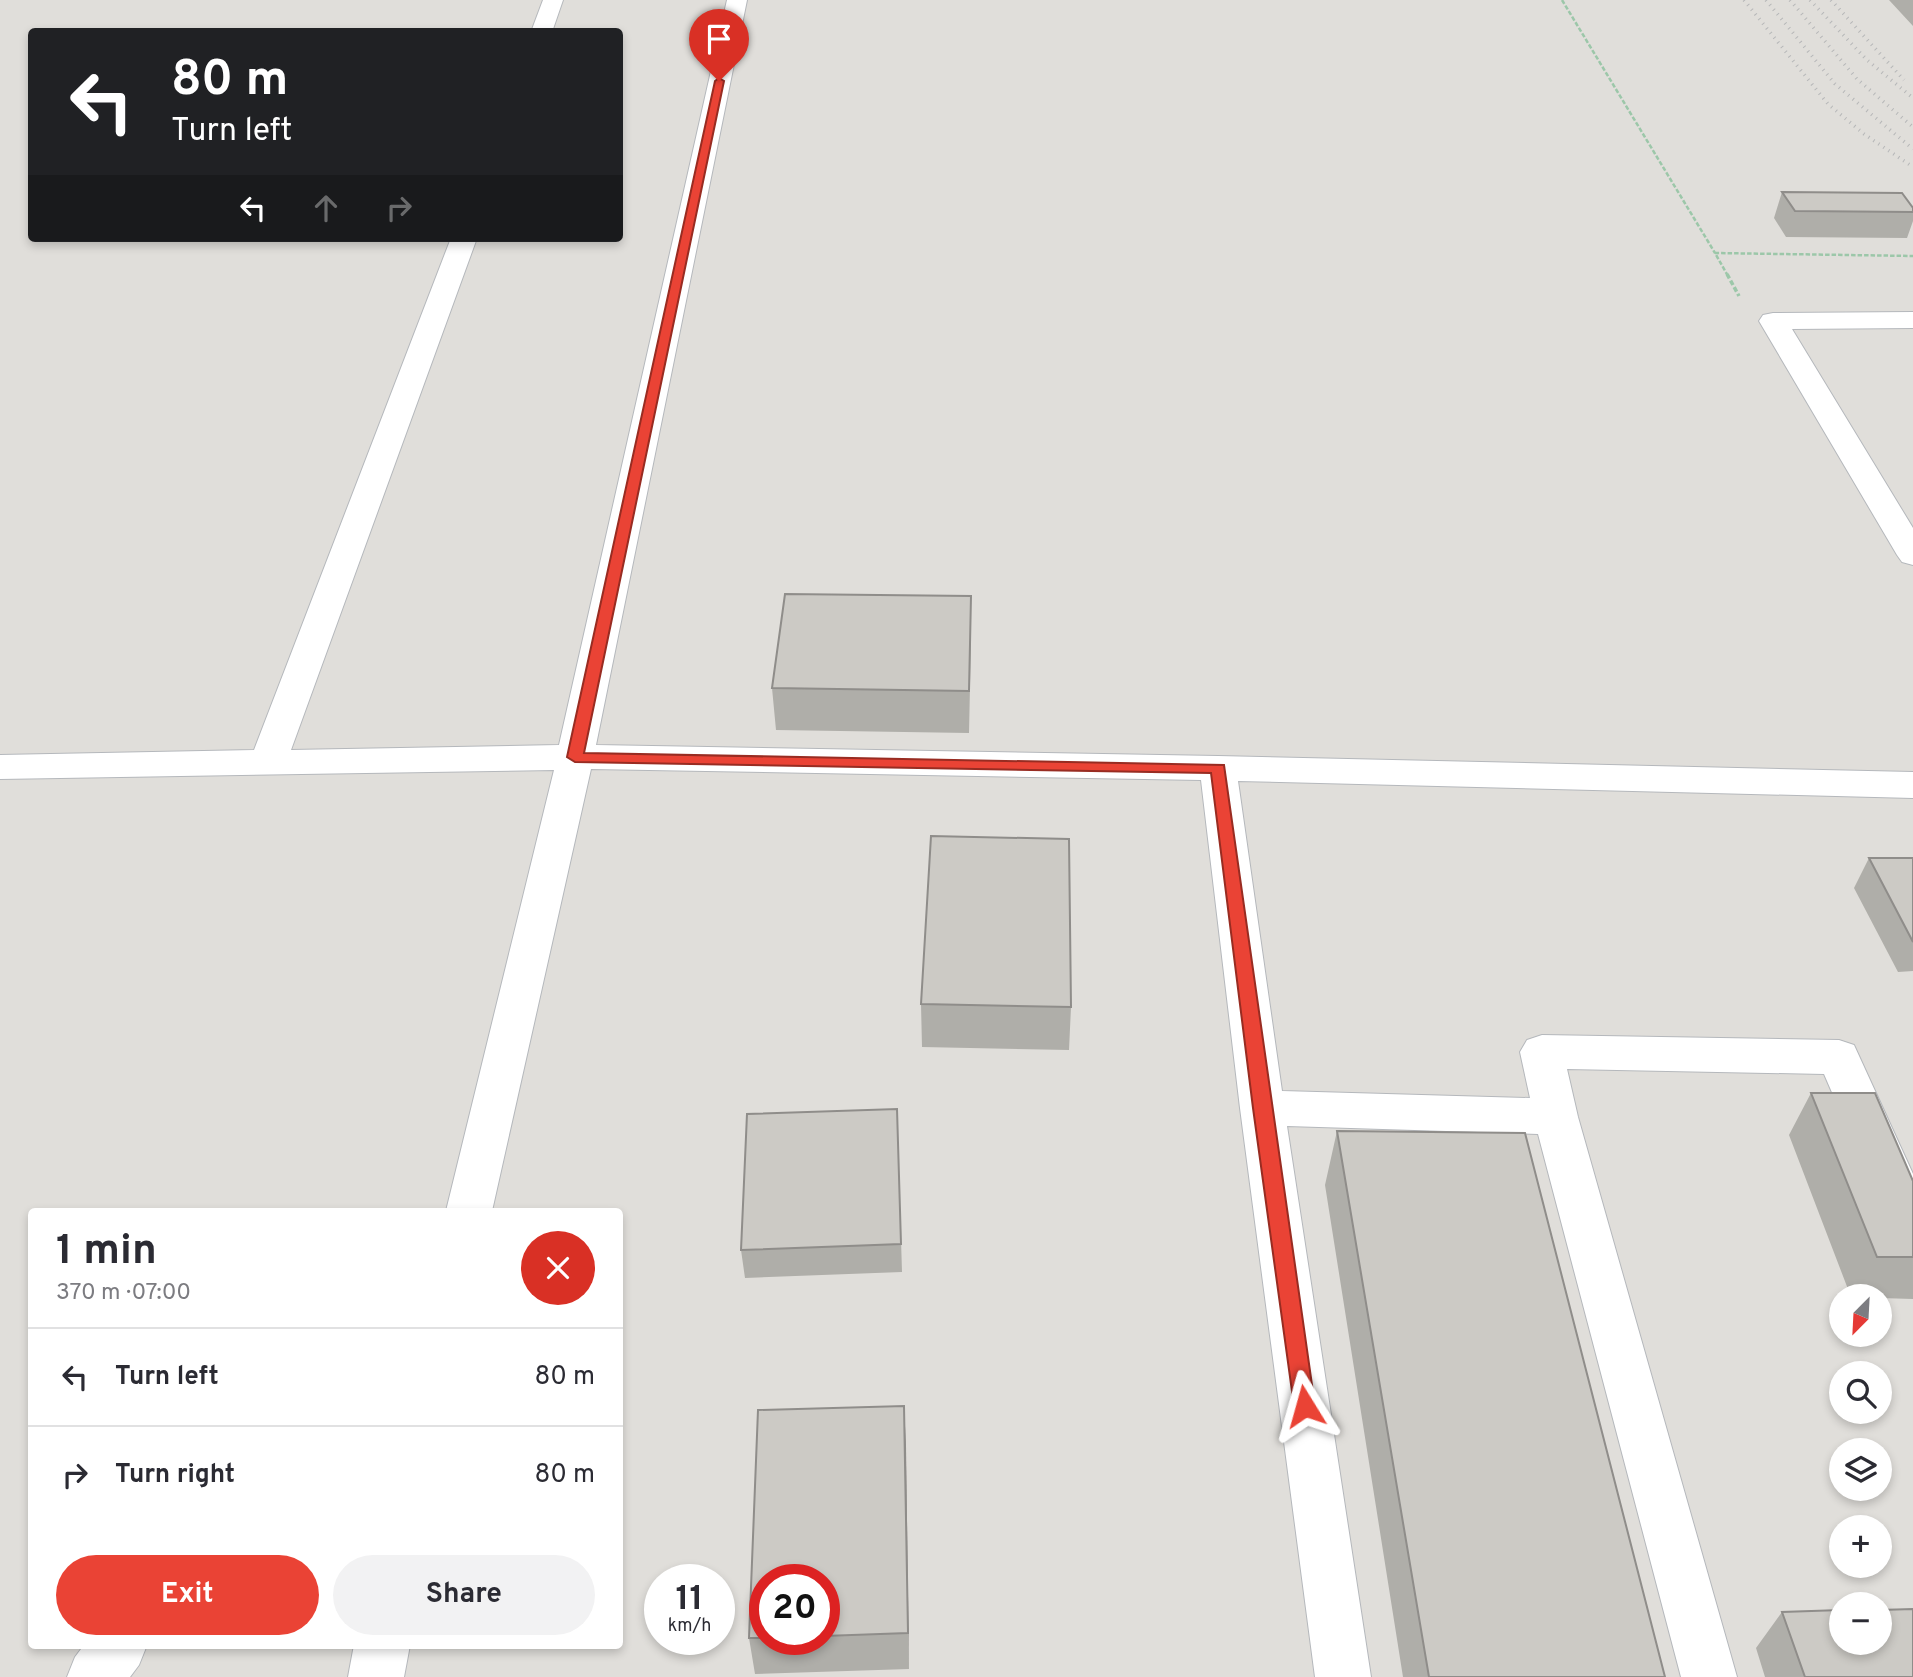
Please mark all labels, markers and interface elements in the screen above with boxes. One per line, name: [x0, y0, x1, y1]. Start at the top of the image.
pin: [689, 9, 749, 81]
icon: arrive: [700, 20, 738, 58]
text: 80 m: [171, 51, 288, 113]
icon: left: [56, 56, 147, 147]
text: Turn left: [171, 112, 292, 152]
icon: left: [234, 189, 272, 227]
icon: ahead: [307, 189, 345, 227]
icon: right: [380, 189, 418, 227]
text: 1 min: [56, 1226, 157, 1279]
button: close: [521, 1231, 595, 1305]
text: 370 m · 07:00: [56, 1279, 191, 1308]
north arrow: [1829, 1284, 1892, 1348]
map controls: [1829, 1284, 1892, 1655]
icon: left: [56, 1358, 94, 1396]
text: Turn left: [115, 1361, 219, 1394]
text: 80 m: [535, 1361, 595, 1394]
button: search: [1829, 1361, 1892, 1424]
position arrow: [1268, 1369, 1342, 1443]
button: layers: [1829, 1438, 1892, 1501]
icon: right: [56, 1456, 94, 1494]
text: Turn right: [115, 1459, 235, 1492]
text: 80 m: [535, 1459, 595, 1492]
button: +: [1829, 1515, 1892, 1578]
button: Exit: [56, 1555, 319, 1635]
button: Share: [333, 1555, 595, 1635]
speed limit sign: 20: [749, 1564, 840, 1655]
text: 11: [676, 1578, 704, 1622]
button: −: [1829, 1592, 1892, 1655]
text: km/h: [668, 1615, 711, 1638]

